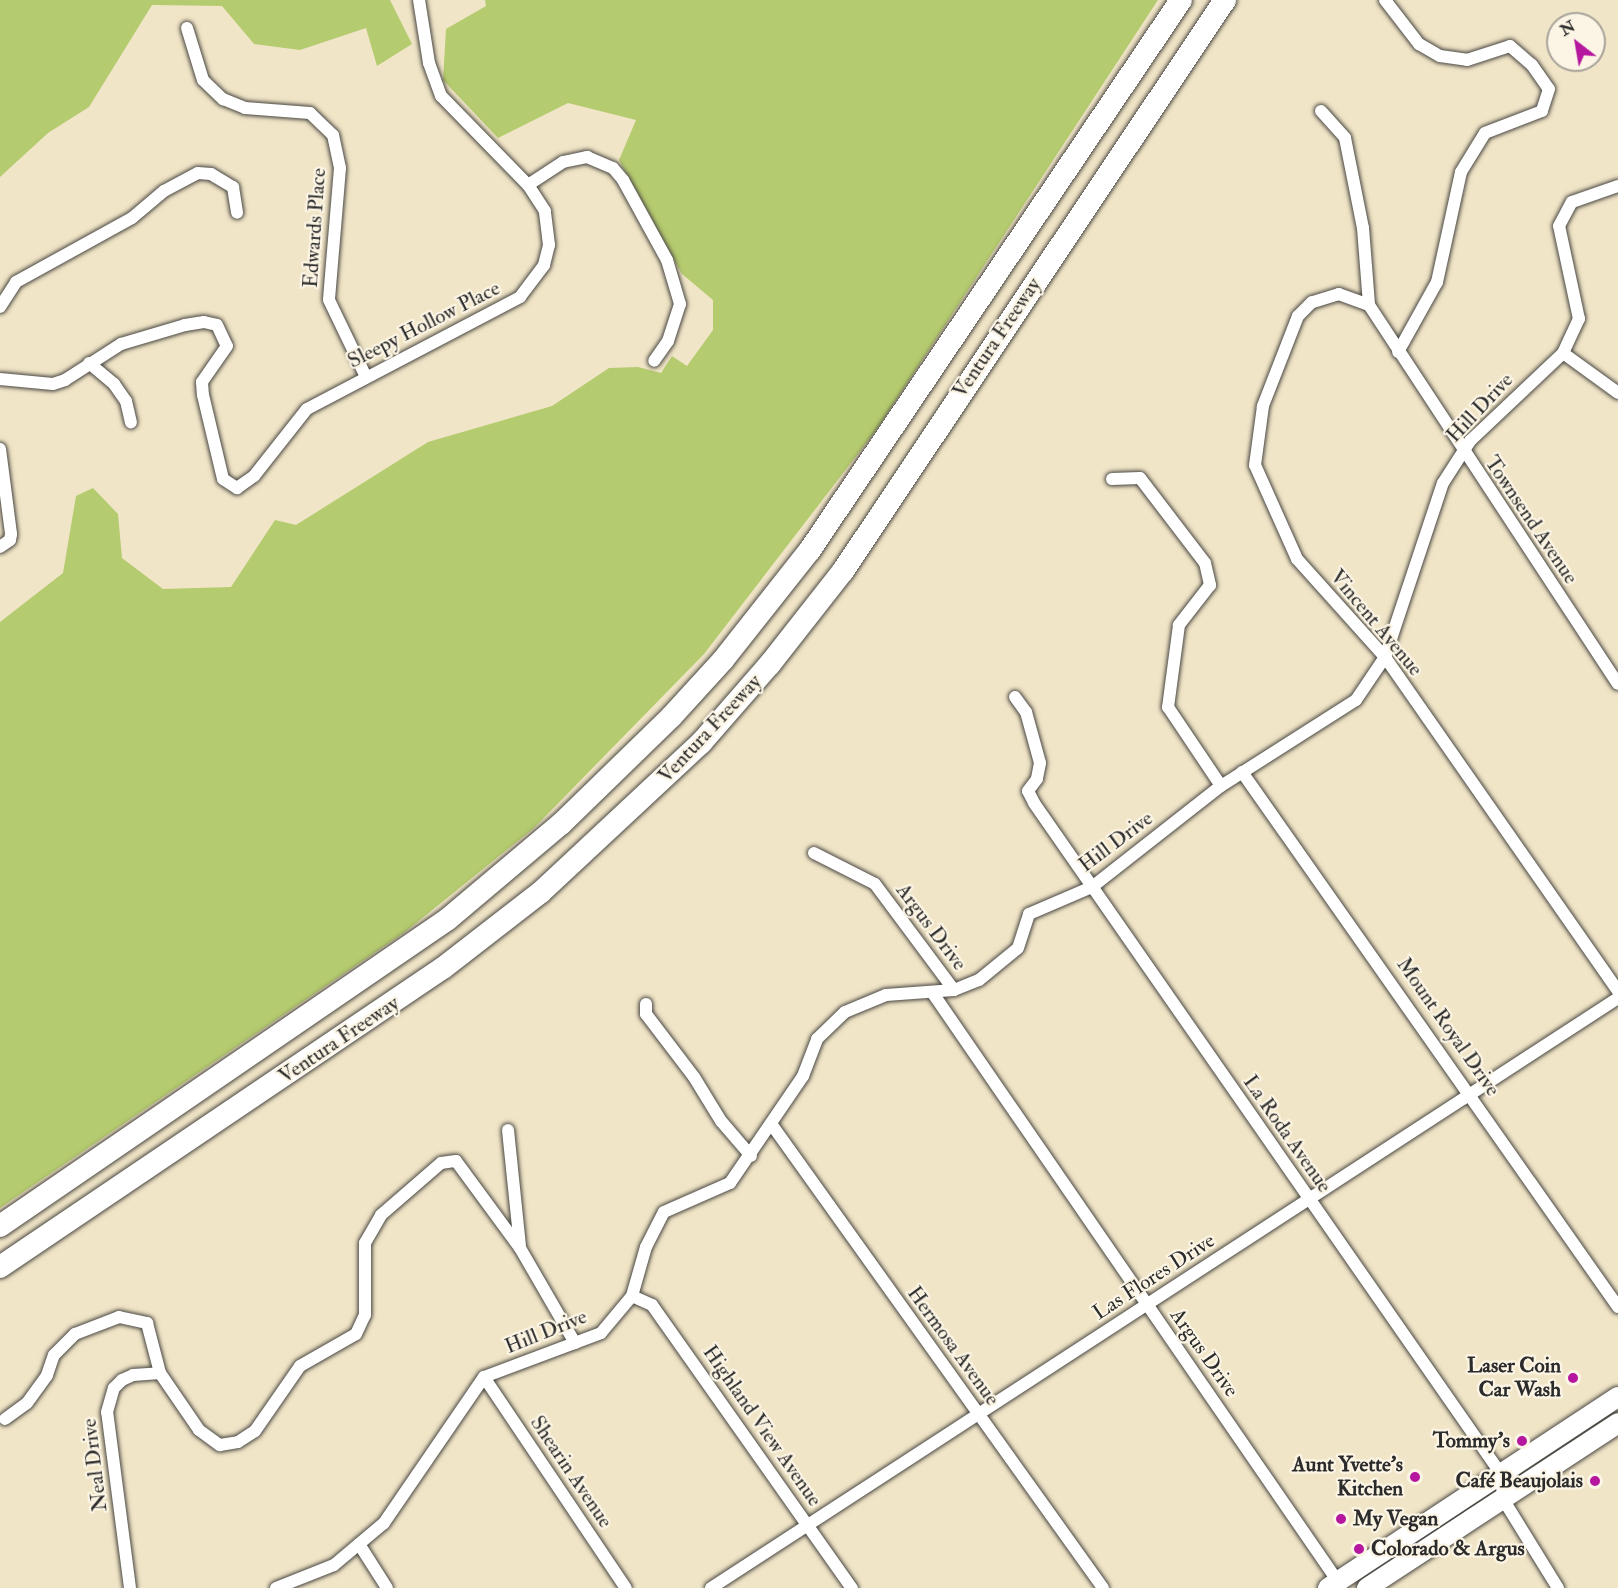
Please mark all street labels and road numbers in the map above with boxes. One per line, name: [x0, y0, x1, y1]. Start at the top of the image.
street label: Edwards Place: [298, 167, 332, 289]
street label: Ventura Freeway: [948, 273, 1046, 403]
street label: Sleepy Hollow Place: [344, 276, 504, 374]
street label: Hill Drive: [1441, 368, 1519, 448]
street label: Townsend Avenue: [1479, 451, 1583, 589]
street label: Vincent Avenue: [1324, 565, 1428, 681]
street label: Ventura Freeway: [653, 669, 767, 789]
street label: Hill Drive: [1074, 806, 1158, 878]
street label: Argus Drive: [890, 879, 972, 975]
street label: Mount Royal Drive: [1391, 953, 1505, 1101]
street label: Ventura Freeway: [274, 991, 404, 1089]
street label: La Roda Avenue: [1237, 1071, 1337, 1197]
street label: Las Flores Drive: [1088, 1228, 1220, 1326]
street label: Hermosa Avenue: [901, 1282, 1005, 1410]
street label: Hill Drive: [501, 1304, 591, 1360]
street label: Argus Drive: [1164, 1304, 1244, 1402]
street label: Highland View Avenue: [697, 1341, 827, 1511]
street label: Shearin Avenue: [524, 1411, 618, 1533]
street label: Neal Drive: [77, 1417, 113, 1513]

